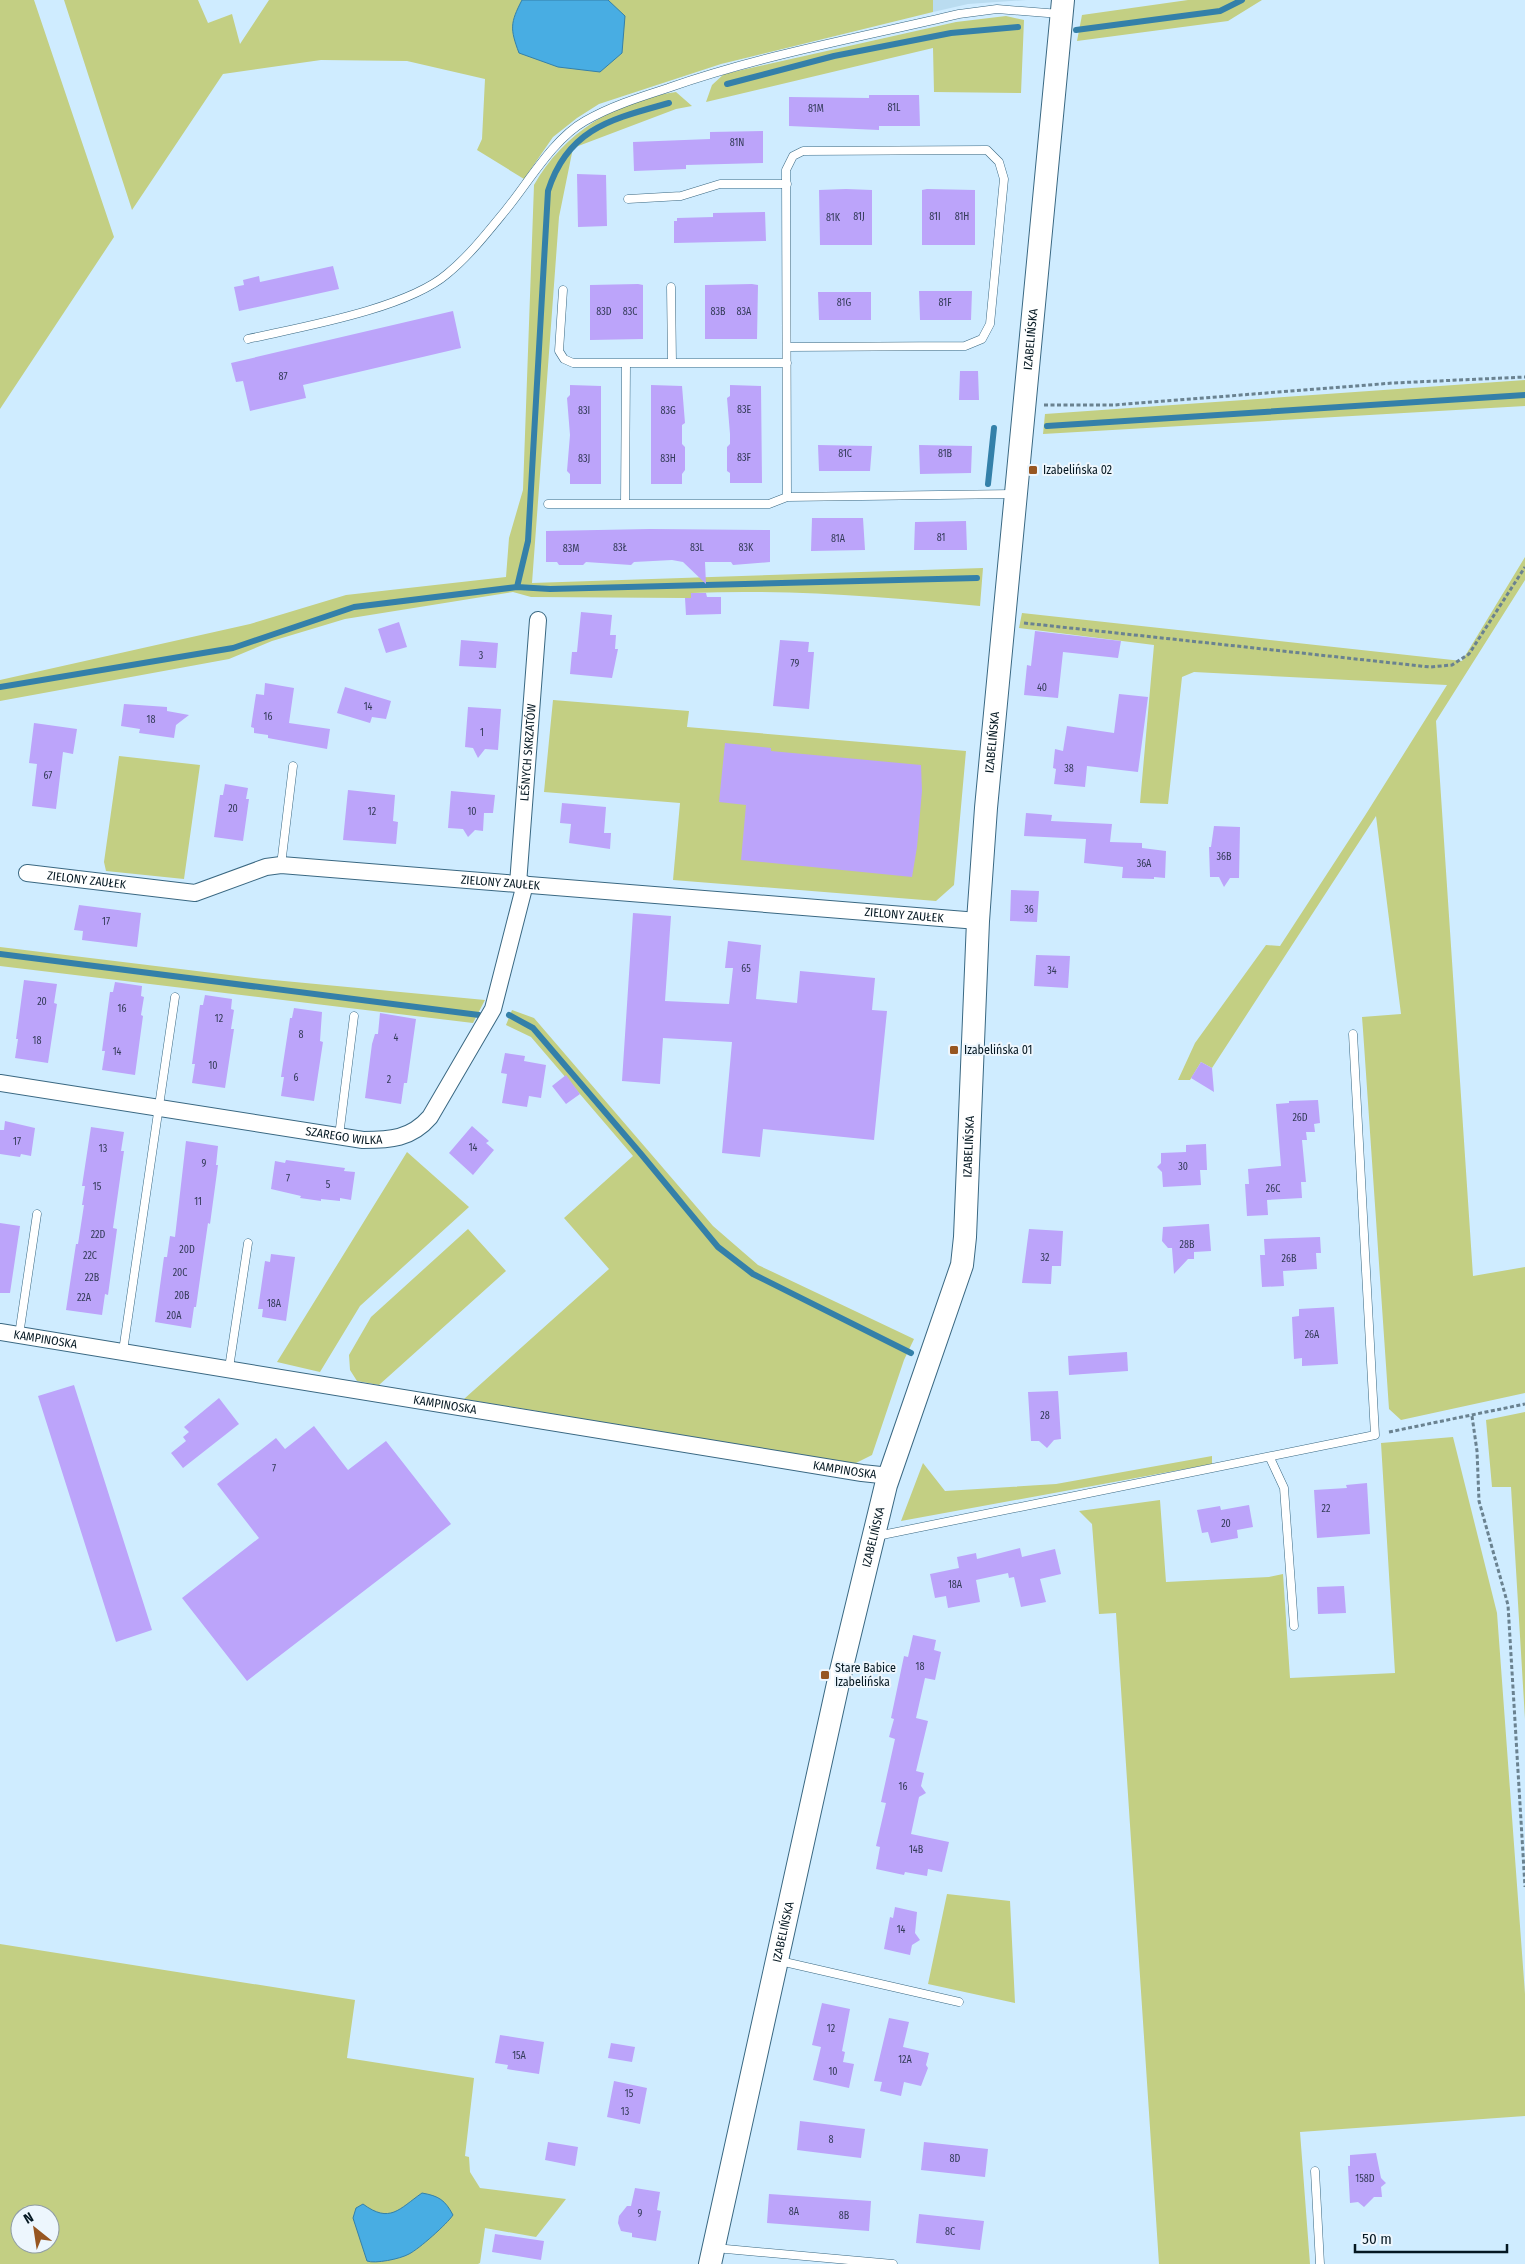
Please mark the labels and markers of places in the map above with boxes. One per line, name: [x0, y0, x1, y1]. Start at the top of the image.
place label: Izabelińska 02: [1043, 463, 1112, 477]
marker: Izabelińska 02: [1027, 464, 1039, 476]
place label: Izabelińska 01: [964, 1043, 1032, 1057]
marker: Izabelińska 01: [948, 1044, 960, 1056]
place label: Stare Babice Izabelińska: [835, 1661, 896, 1689]
marker: Stare Babice Izabelińska: [819, 1669, 831, 1681]

